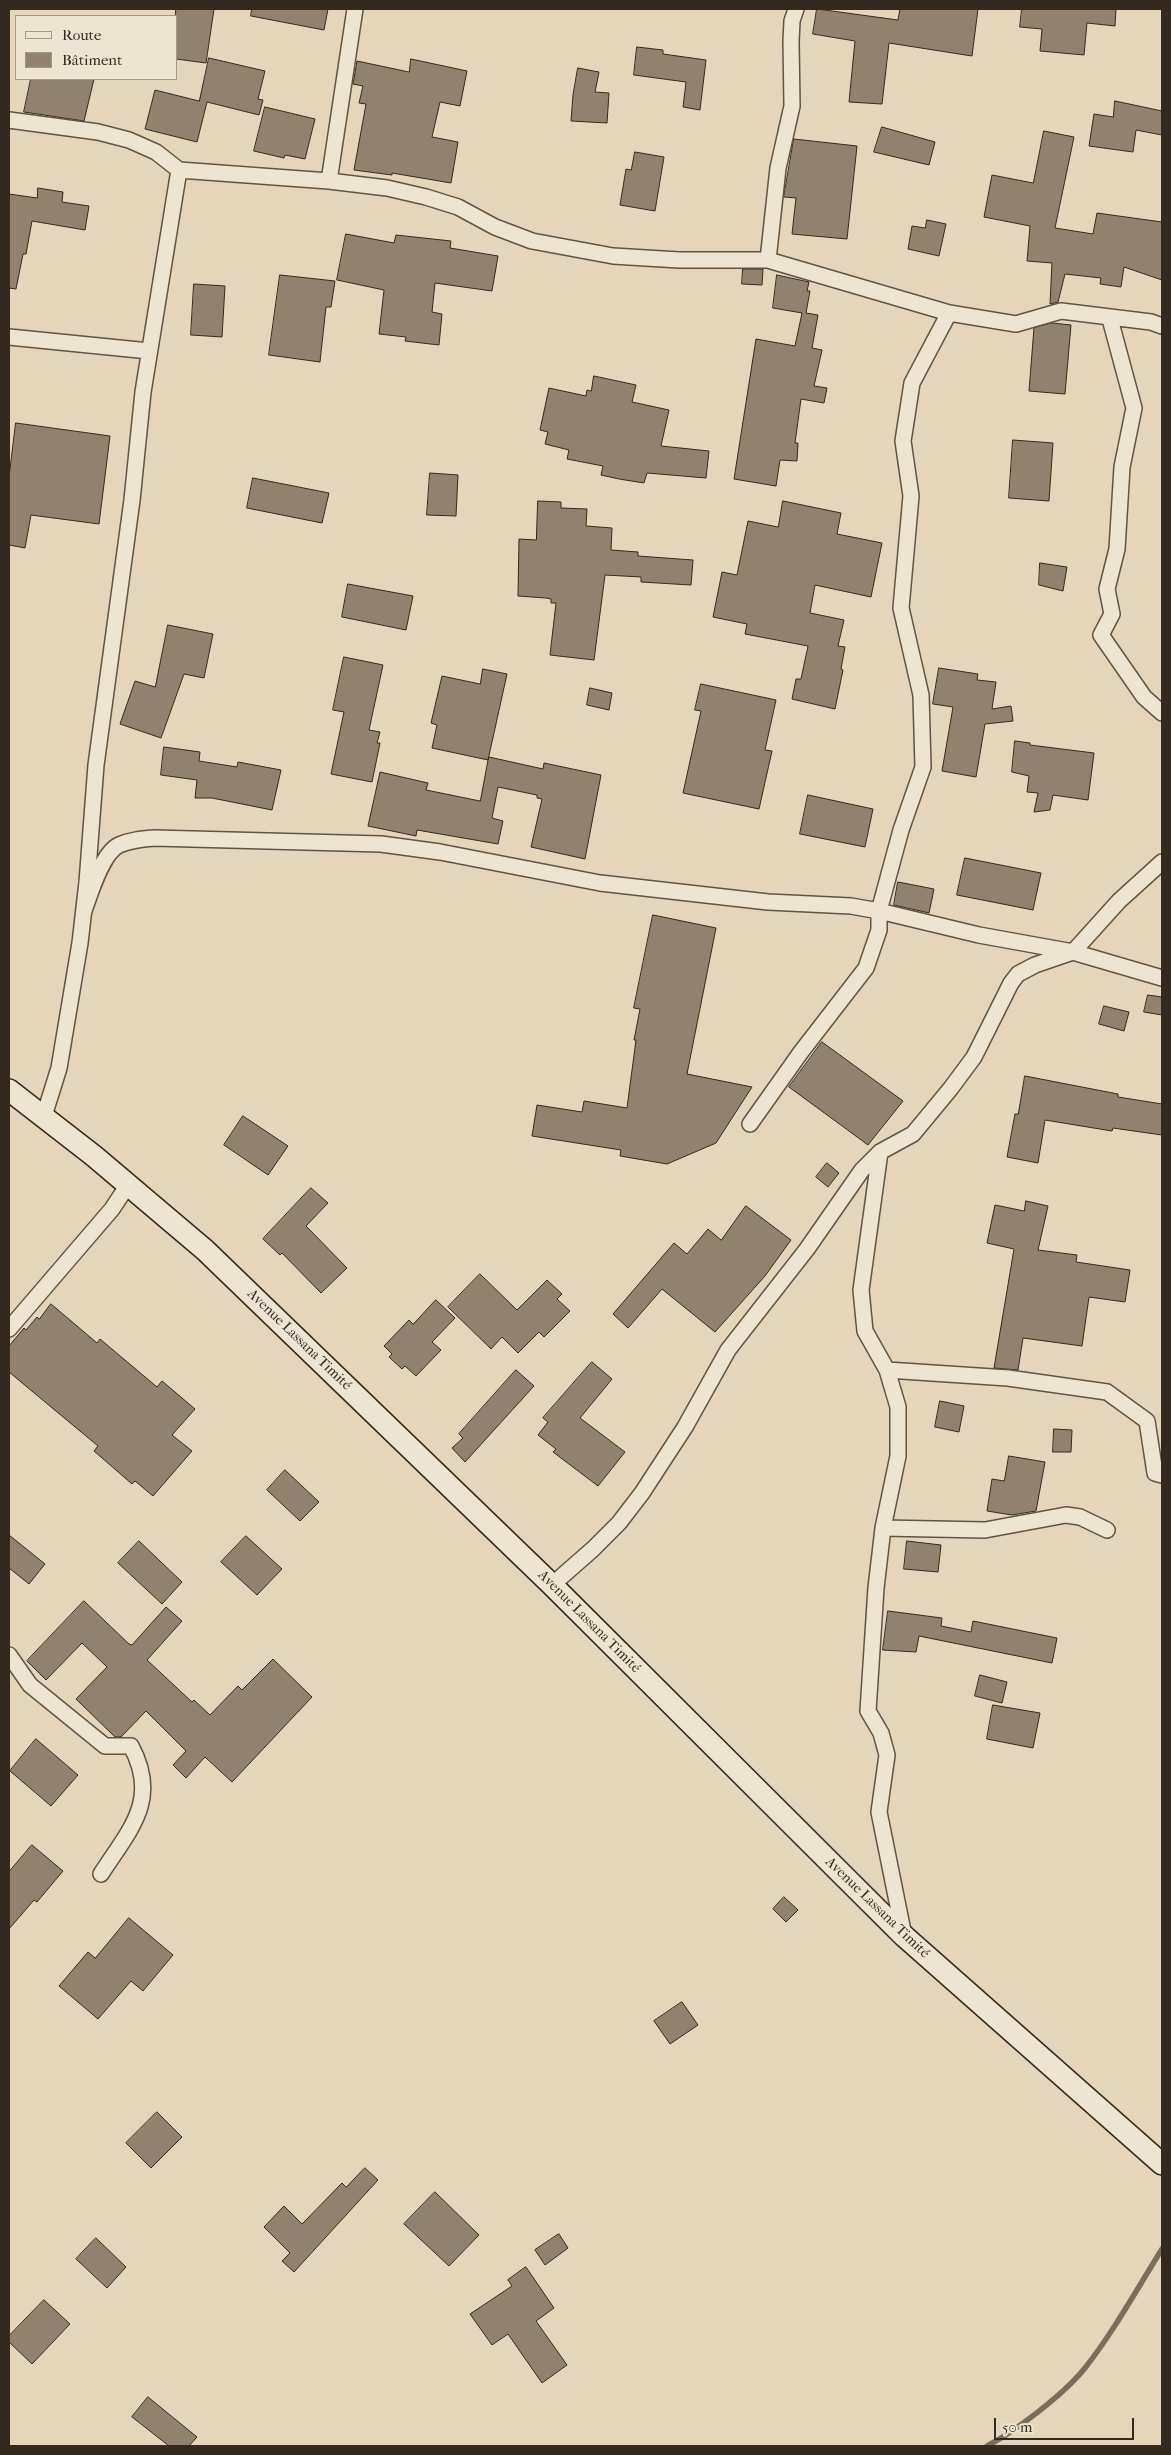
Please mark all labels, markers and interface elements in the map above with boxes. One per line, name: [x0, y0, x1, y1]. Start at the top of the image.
legend: [15, 15, 178, 80]
text: Route: [62, 26, 101, 44]
text: Bâtiment: [62, 51, 122, 69]
street label: Avenue Lassana Timité: [243, 1286, 355, 1394]
street label: Avenue Lassana Timité: [534, 1567, 644, 1677]
street label: Avenue Lassana Timité: [821, 1854, 933, 1962]
scale bar: [996, 2408, 1136, 2440]
text: 50 m: [1002, 2418, 1032, 2436]

